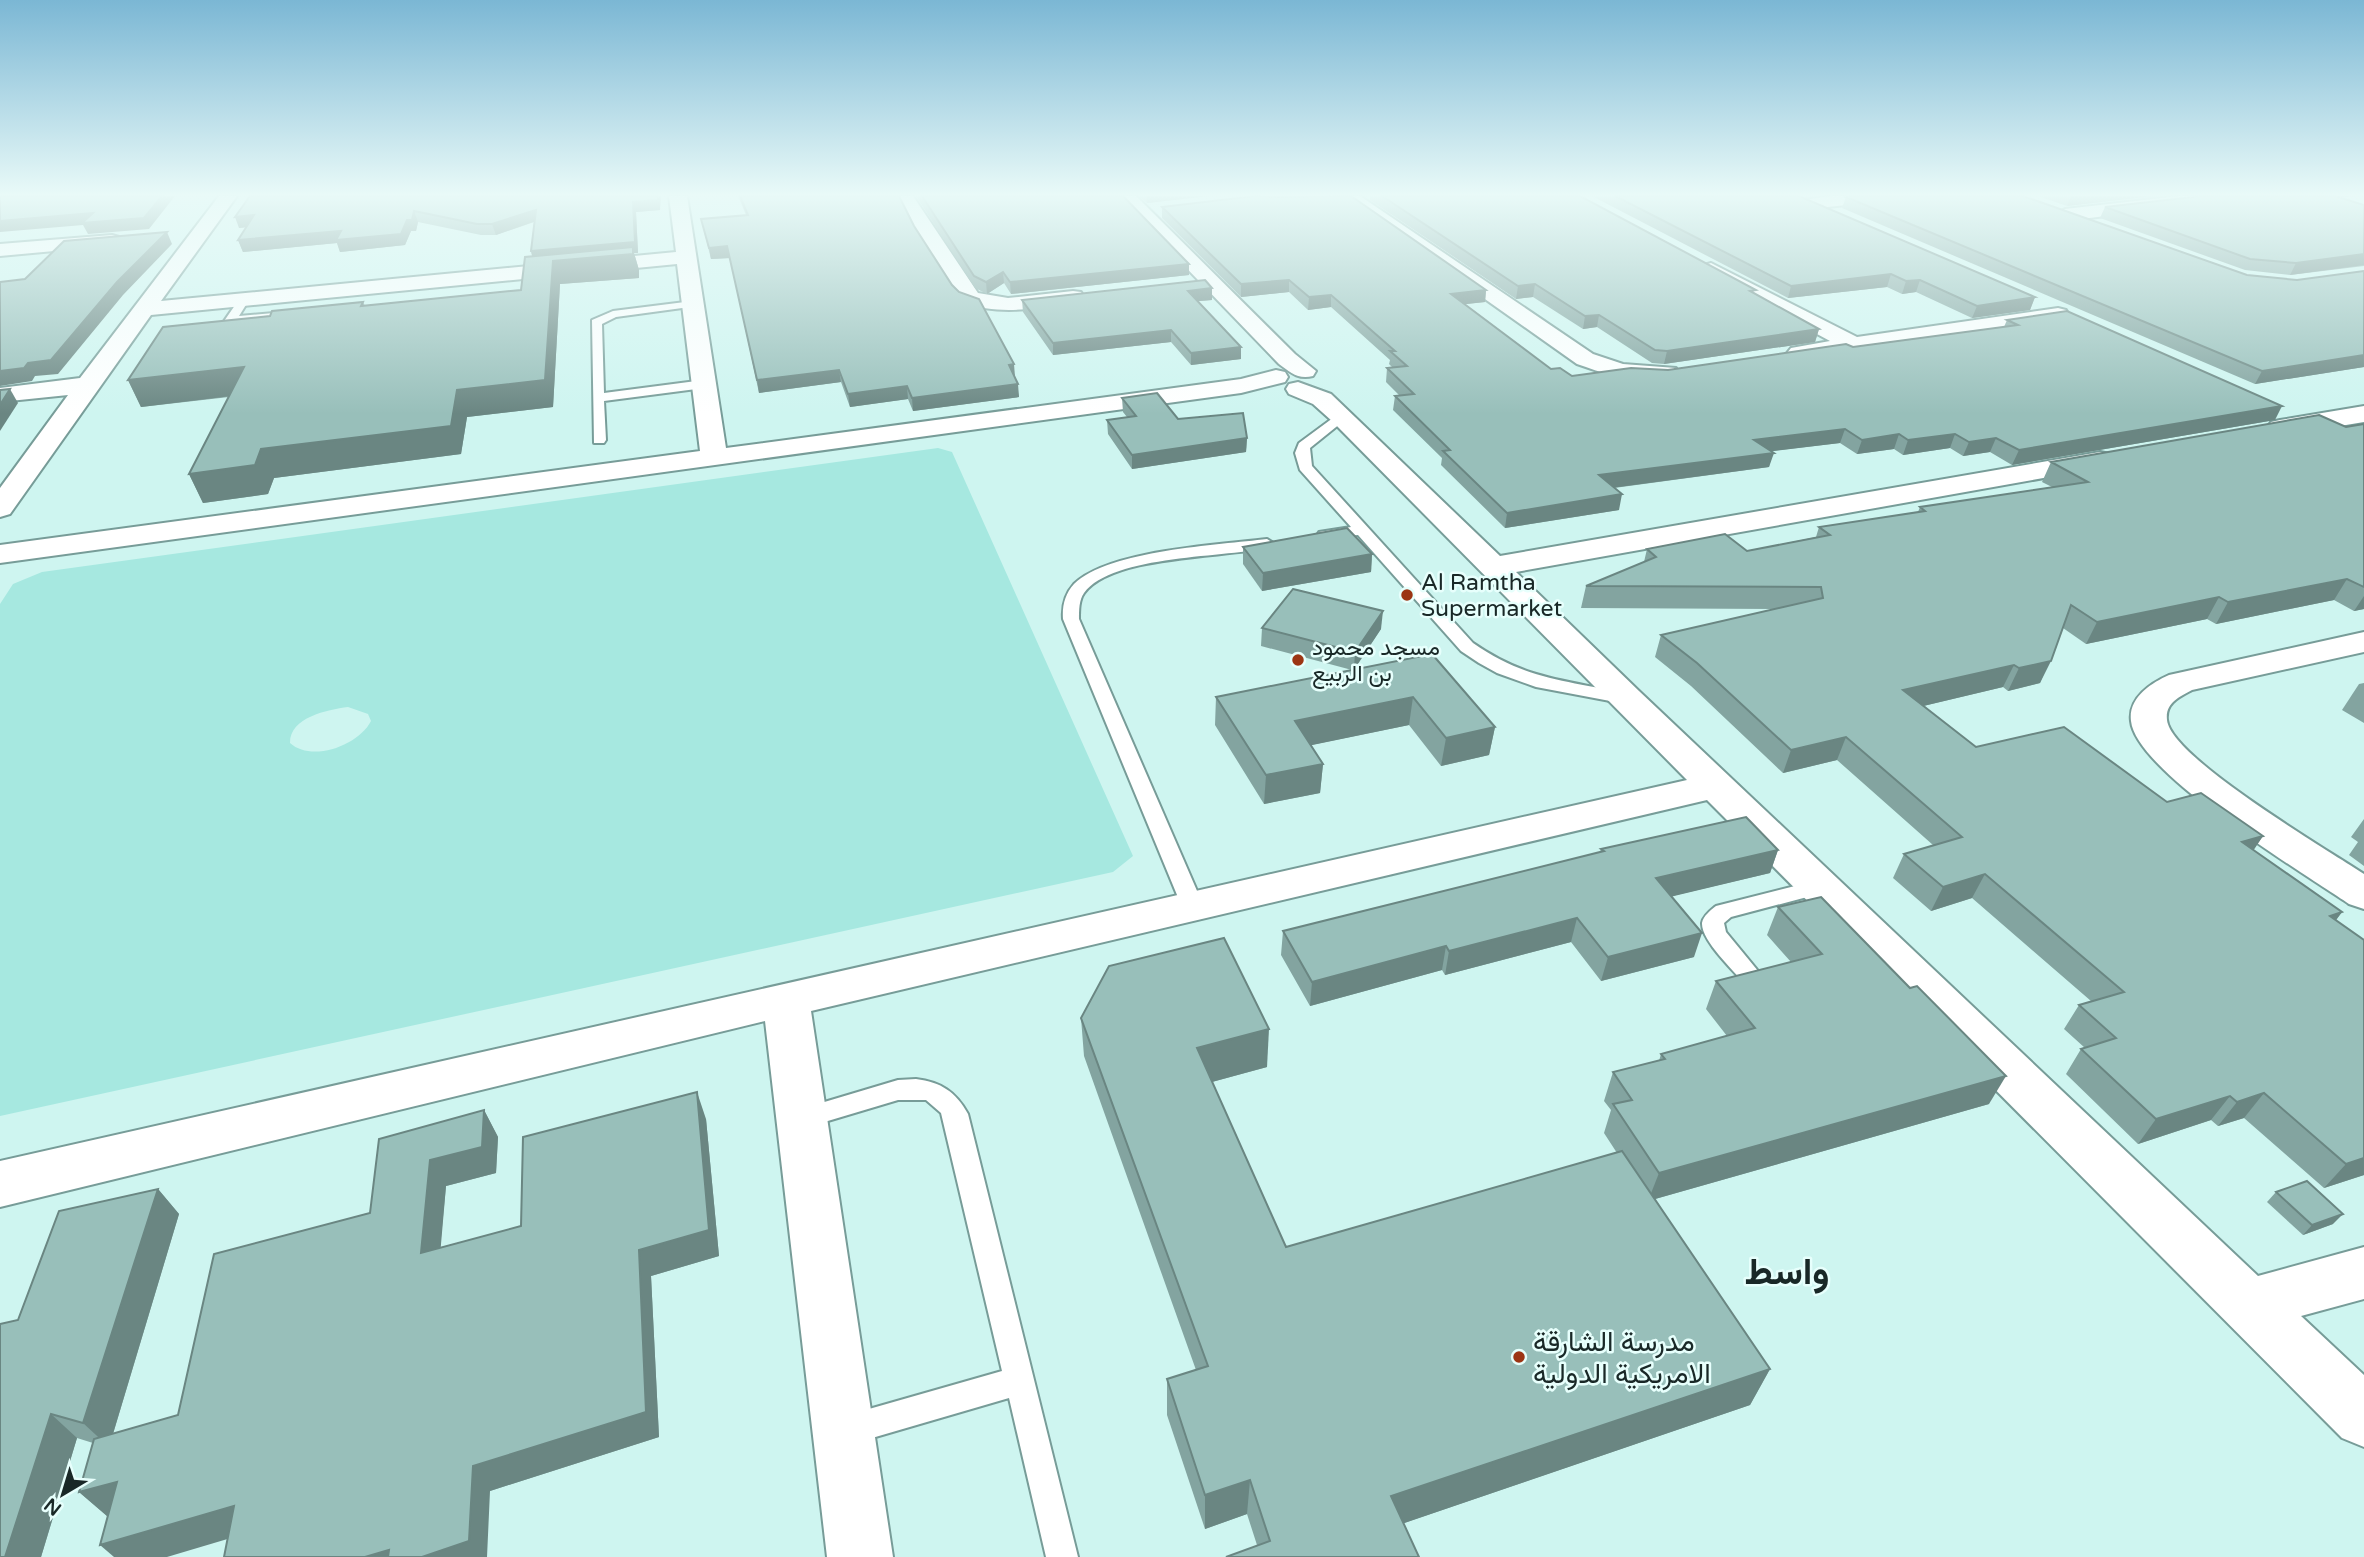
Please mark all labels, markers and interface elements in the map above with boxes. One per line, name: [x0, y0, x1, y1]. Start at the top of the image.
place label: Al Ramtha Supermarket: [1421, 569, 1563, 623]
marker: Al Ramtha Supermarket: [1399, 587, 1415, 603]
place label: مسجد محمود بن الربيع: [1312, 634, 1440, 689]
marker: مسجد محمود بن الربيع: [1290, 652, 1306, 668]
district label: واسط: [1745, 1250, 1829, 1295]
place label: مدرسة الشارقة الامريكية الدولية: [1533, 1325, 1711, 1391]
marker: مدرسة الشارقة الامريكية الدولية: [1511, 1349, 1527, 1365]
north arrow: [28, 1459, 98, 1529]
text: N: [40, 1493, 66, 1520]

